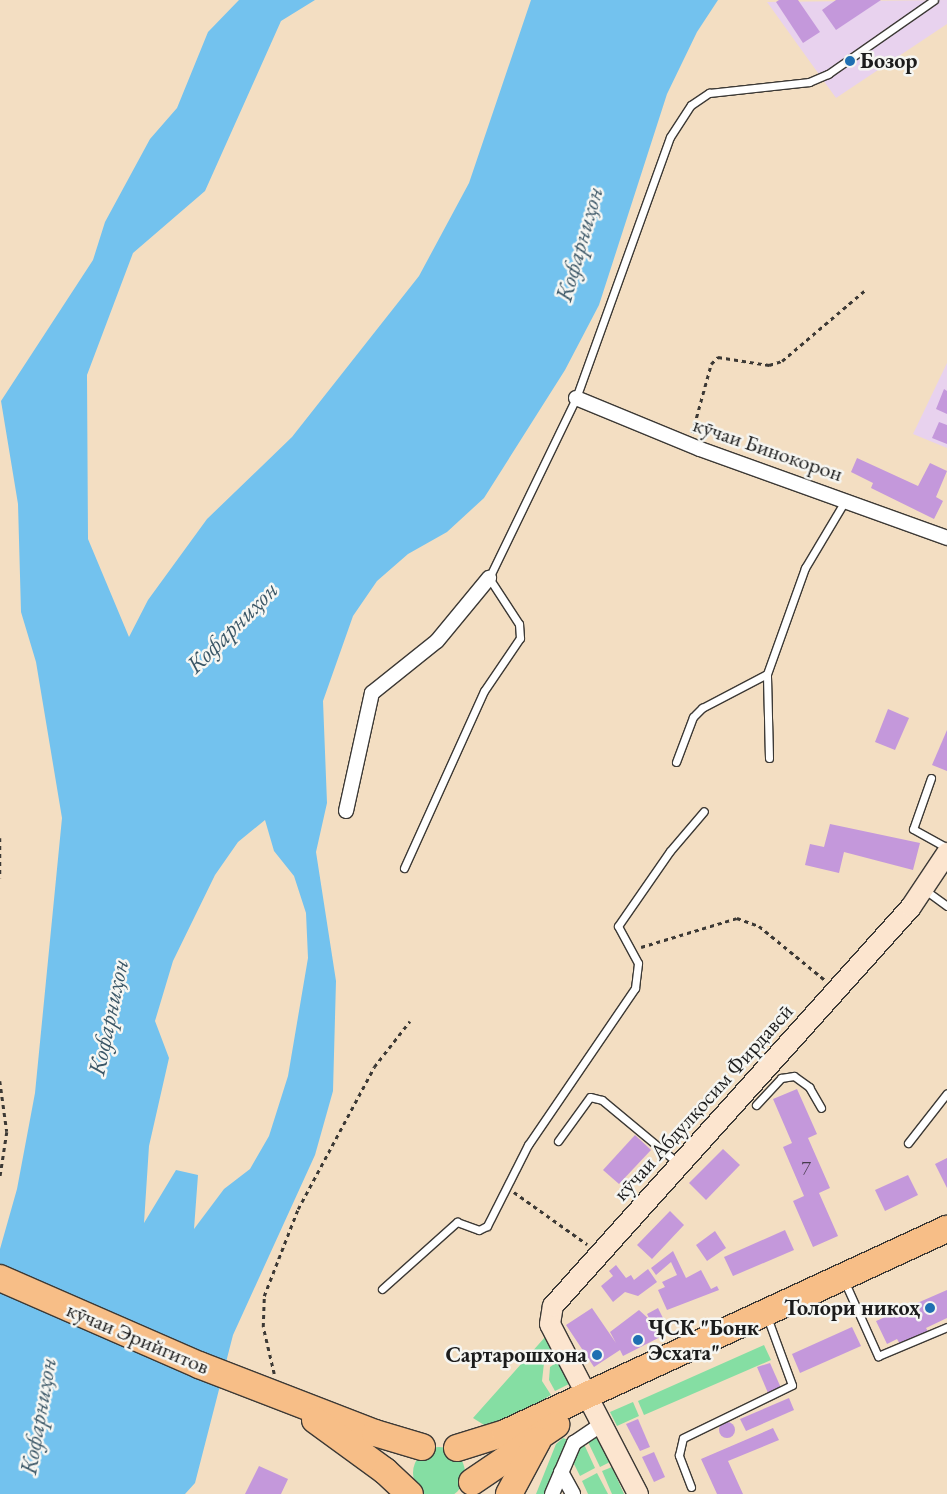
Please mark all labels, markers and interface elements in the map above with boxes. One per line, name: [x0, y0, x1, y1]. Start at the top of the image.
place label: Бозор: [860, 48, 917, 74]
marker: Бозор: [844, 55, 856, 67]
water label: Кофарниҳон: [549, 183, 609, 305]
street label: кӯчаи Бинокорон: [690, 411, 846, 487]
water label: Кофарниҳон: [180, 575, 284, 679]
water label: Кофарниҳон: [82, 956, 134, 1078]
street label: кӯчаи Абдулқосим Фирдавсӣ: [608, 998, 798, 1206]
house number: 7: [801, 1156, 811, 1180]
place label: Толори никоҳ: [784, 1295, 920, 1321]
street label: кӯчаи Эрийгитов: [63, 1296, 213, 1380]
marker: Толори никоҳ: [924, 1302, 936, 1314]
place label: ҶСК "Бонк Эсхата": [648, 1314, 759, 1365]
marker: ҶСК "Бонк Эсхата": [632, 1334, 644, 1346]
place label: Сартарошхона: [445, 1342, 587, 1368]
marker: Сартарошхона: [591, 1349, 603, 1361]
water label: Кофарниҳон: [14, 1355, 62, 1477]

